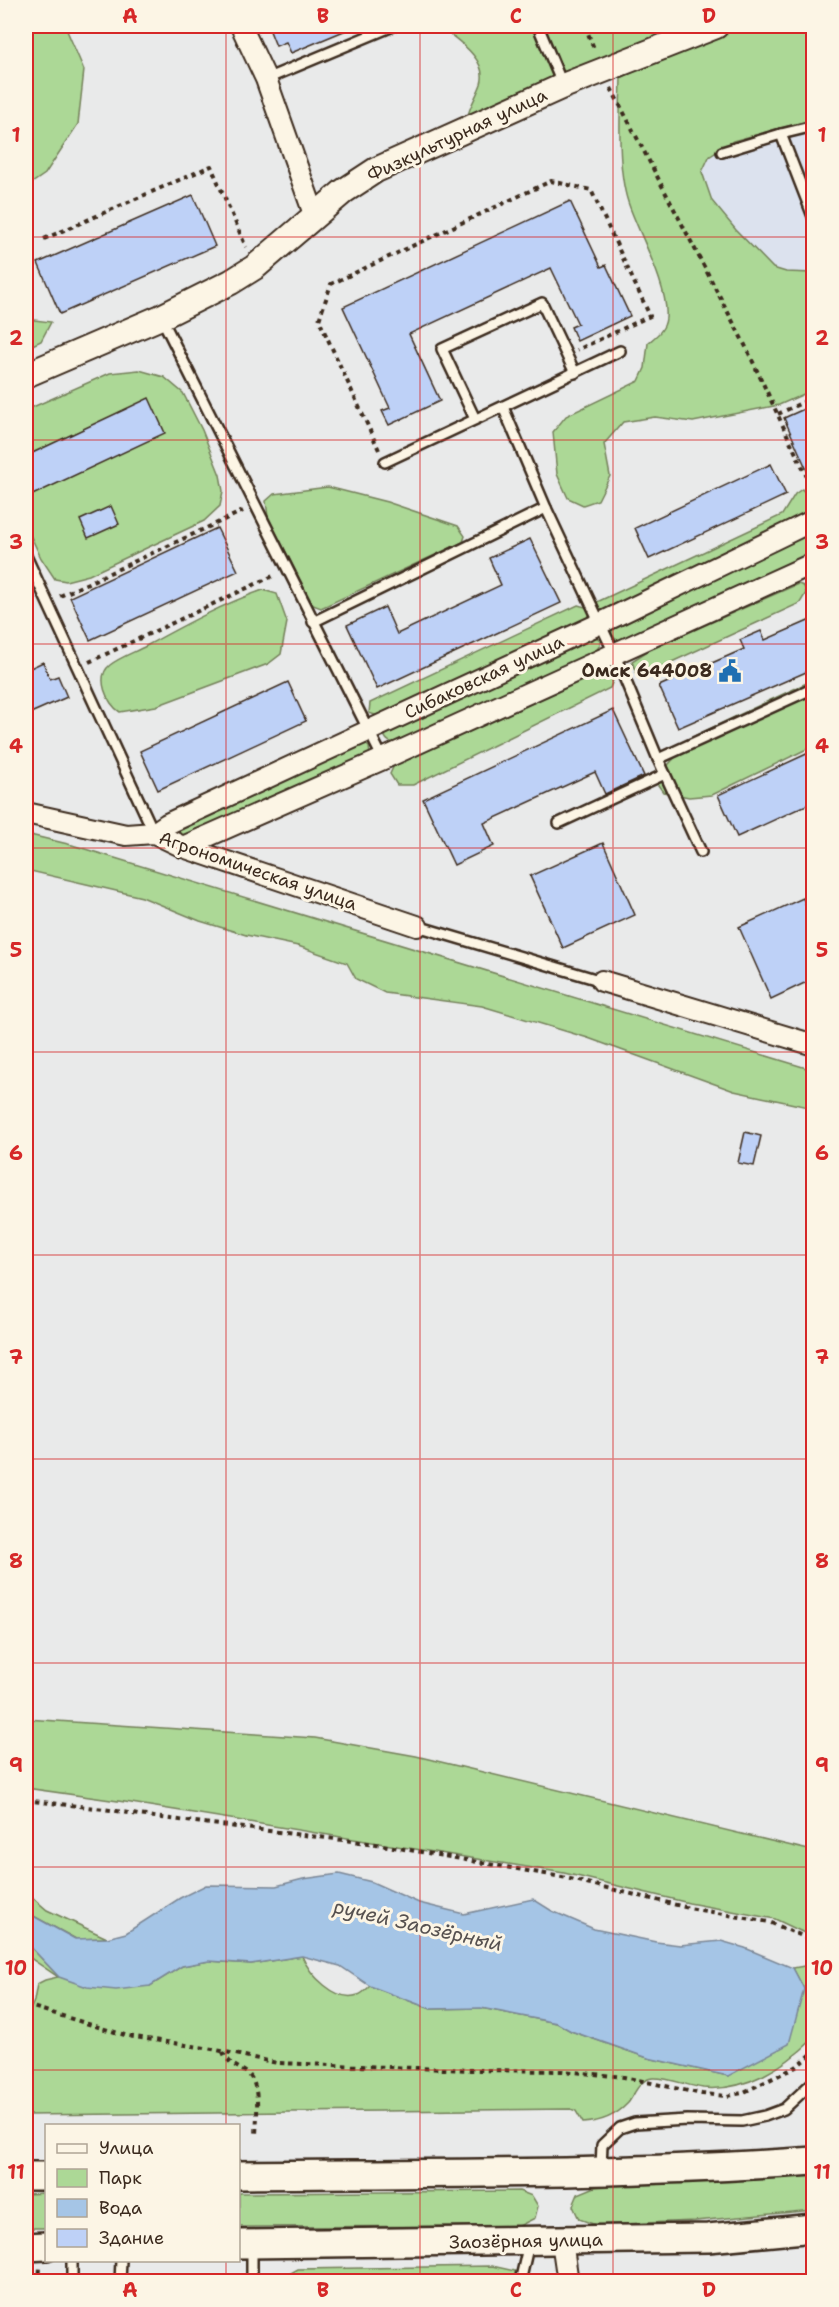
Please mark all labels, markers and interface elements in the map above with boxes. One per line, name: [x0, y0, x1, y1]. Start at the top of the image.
text: A: [122, 3, 138, 29]
text: B: [317, 3, 329, 29]
text: C: [510, 3, 522, 29]
text: D: [702, 3, 716, 29]
street label: Физкультурная улица: [363, 83, 551, 187]
text: 1: [11, 122, 21, 148]
text: 1: [817, 122, 827, 148]
text: 2: [9, 325, 23, 351]
text: 2: [815, 325, 829, 351]
text: 3: [9, 529, 23, 555]
text: 3: [815, 529, 829, 555]
street label: Сибаковская улица: [400, 629, 568, 725]
public building icon: Омск 644008: [717, 658, 743, 684]
place label: Омск 644008: [582, 659, 712, 683]
text: 4: [9, 733, 23, 759]
text: 4: [815, 733, 829, 759]
street label: Агрономическая улица: [156, 826, 360, 916]
text: 5: [10, 937, 22, 963]
text: 5: [816, 937, 828, 963]
text: 6: [9, 1140, 23, 1166]
text: 6: [815, 1140, 829, 1166]
text: 7: [9, 1344, 23, 1370]
text: 7: [815, 1344, 829, 1370]
text: 8: [9, 1548, 23, 1574]
text: 8: [815, 1548, 829, 1574]
text: 9: [9, 1752, 23, 1778]
text: 9: [815, 1752, 829, 1778]
water label: ручей Заозёрный: [330, 1893, 505, 1957]
text: 10: [5, 1955, 27, 1981]
text: 10: [811, 1955, 833, 1981]
legend: [45, 2124, 240, 2262]
text: Улица: [99, 2136, 153, 2160]
text: 11: [7, 2159, 25, 2185]
text: 11: [813, 2159, 831, 2185]
text: Парк: [99, 2166, 142, 2190]
text: Вода: [99, 2196, 142, 2220]
text: Здание: [99, 2226, 164, 2250]
street label: Заозёрная улица: [449, 2228, 603, 2254]
text: A: [122, 2277, 138, 2303]
text: B: [317, 2277, 329, 2303]
text: C: [510, 2277, 522, 2303]
text: D: [702, 2277, 716, 2303]

